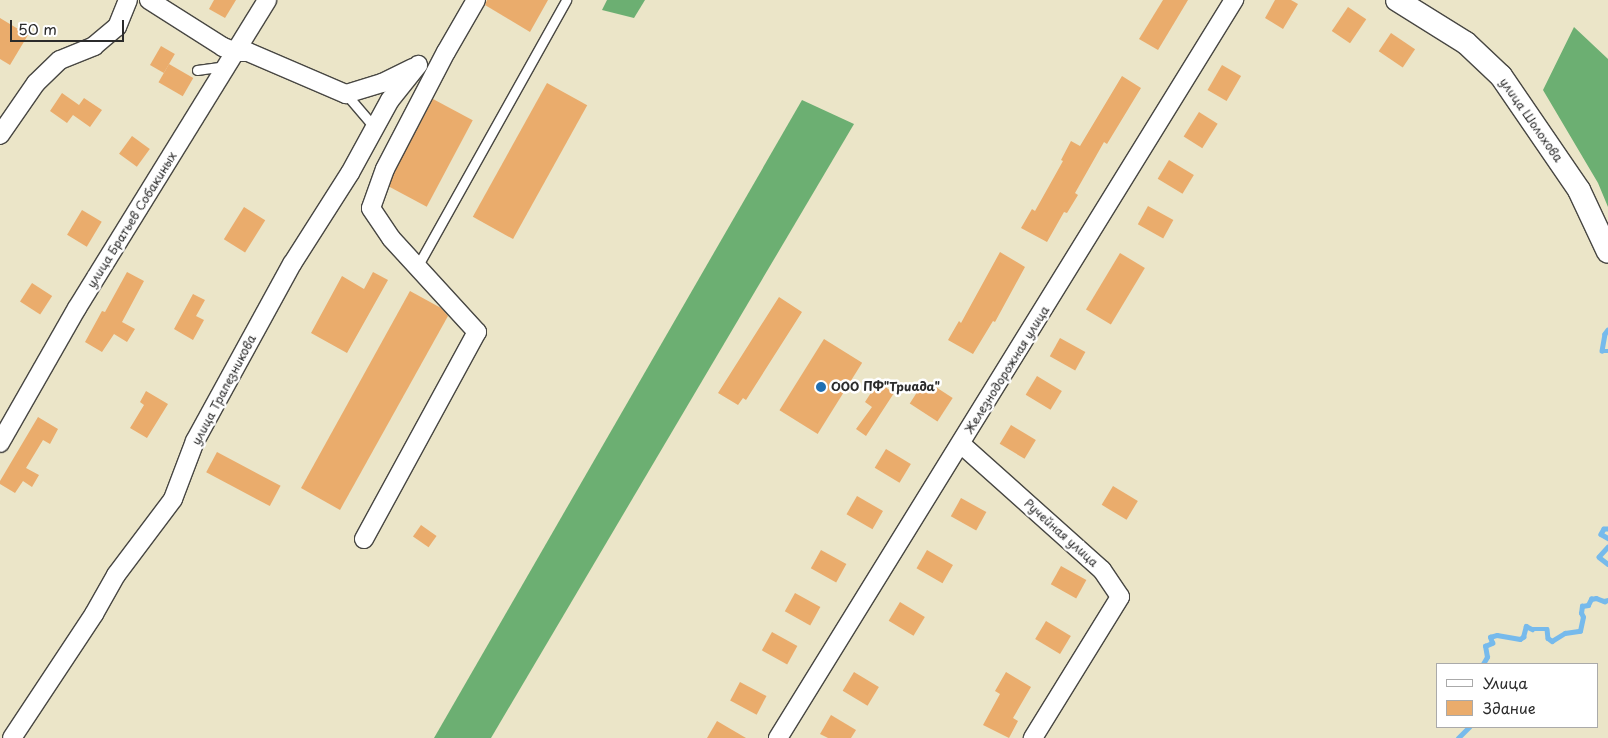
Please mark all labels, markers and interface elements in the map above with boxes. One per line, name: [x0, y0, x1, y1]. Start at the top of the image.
scale bar: [12, 10, 126, 42]
text: 50 m: [18, 17, 57, 40]
street label: улица Шолохова: [1496, 75, 1566, 165]
street label: улица Братьев Собакиных: [84, 149, 180, 291]
street label: Железнодорожная улица: [961, 303, 1053, 437]
street label: улица Трапезникова: [189, 332, 259, 448]
place label: ООО ПФ"Триада": [831, 380, 941, 394]
marker: ООО ПФ"Триада": [815, 381, 827, 393]
street label: Ручейная улица: [1021, 496, 1101, 570]
legend: [1436, 663, 1598, 728]
text: Улица: [1483, 671, 1528, 694]
text: Здание: [1483, 696, 1536, 719]

